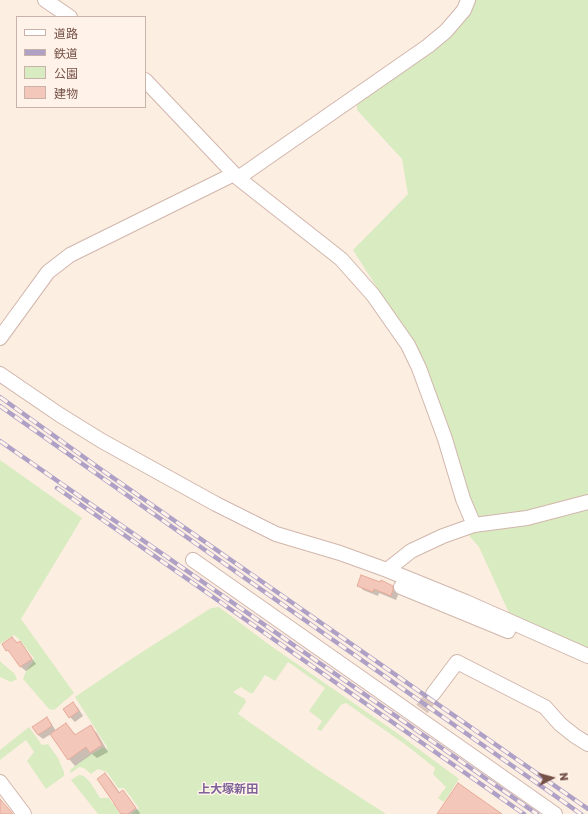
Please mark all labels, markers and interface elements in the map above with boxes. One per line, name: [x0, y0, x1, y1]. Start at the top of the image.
legend: [16, 16, 146, 108]
text: 道路: [54, 26, 78, 41]
text: 鉄道: [54, 46, 78, 61]
text: 公園: [54, 66, 78, 81]
text: 建物: [54, 86, 78, 101]
north arrow: [532, 758, 572, 798]
text: N: [558, 772, 571, 782]
district label: 上大塚新田: [198, 782, 258, 796]

